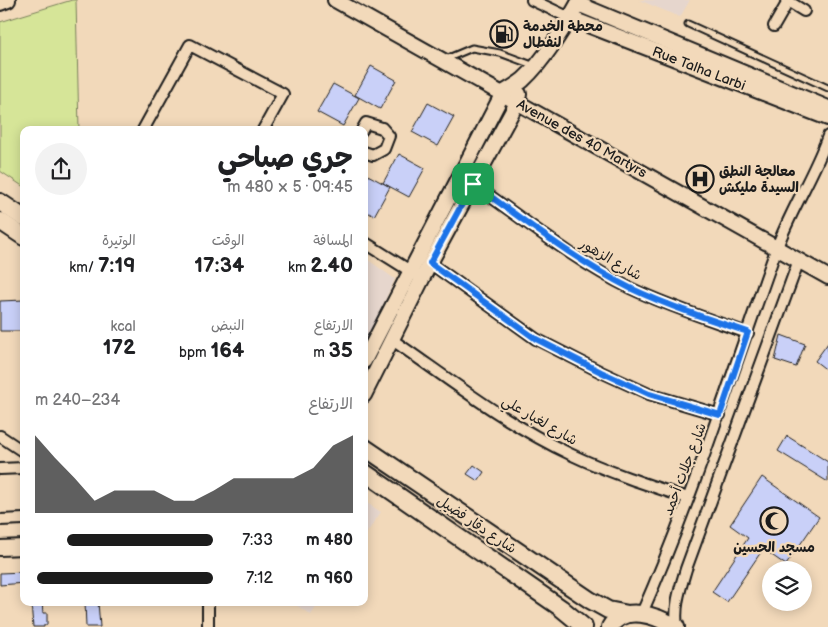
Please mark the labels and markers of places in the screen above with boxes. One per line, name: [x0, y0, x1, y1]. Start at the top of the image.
place label: محطة الخدمة لنفطال: [523, 18, 603, 51]
fuel station icon: محطة الخدمة لنفطال: [489, 19, 519, 49]
pin: [452, 163, 494, 205]
place label: معالجة النطق السيدة مليكش: [719, 163, 799, 196]
hospital icon: معالجة النطق السيدة مليكش: [685, 164, 715, 194]
mosque icon: مسجد الحسين: [759, 506, 789, 536]
place label: مسجد الحسين: [733, 539, 815, 556]

